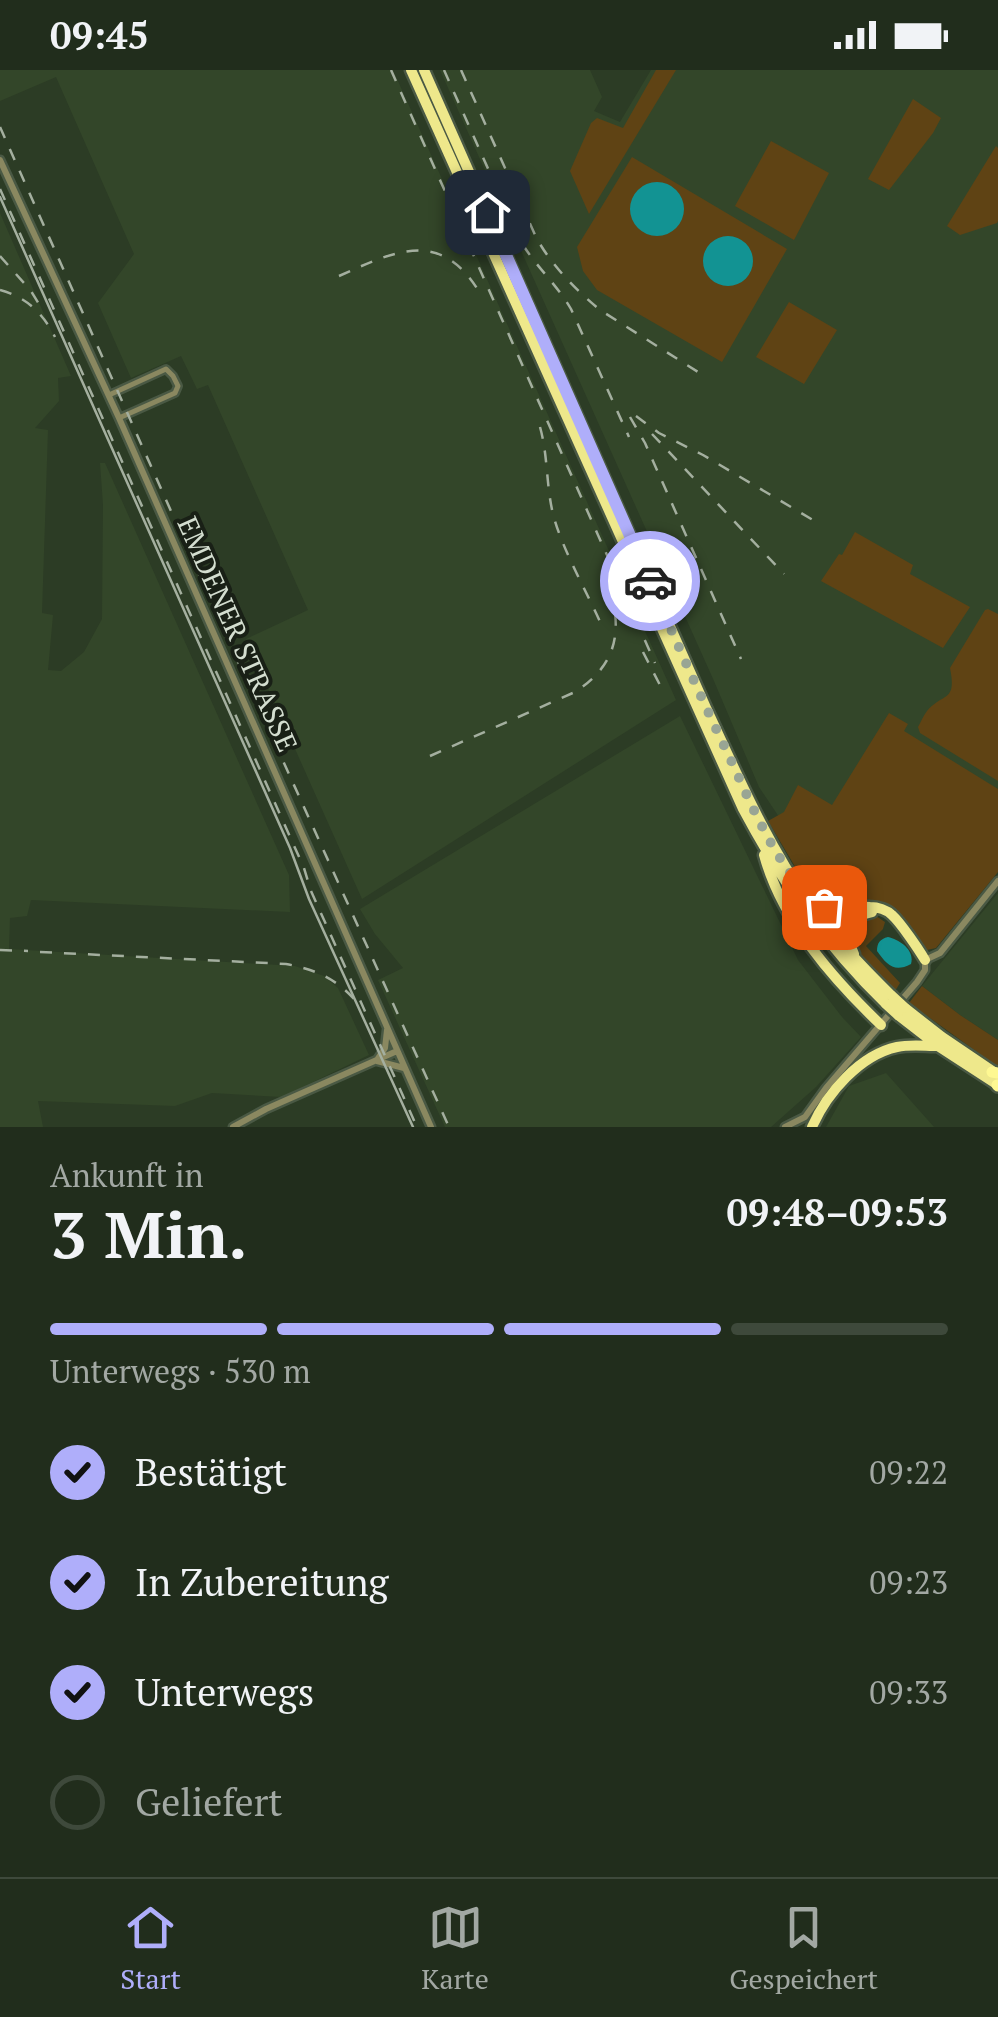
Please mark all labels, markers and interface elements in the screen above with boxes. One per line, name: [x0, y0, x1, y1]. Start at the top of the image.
text: 09:45: [50, 10, 149, 60]
pin: [445, 170, 530, 255]
icon: home: [460, 185, 515, 240]
street label: EMDENER STRASSE: [169, 511, 307, 757]
courier: [600, 531, 700, 631]
icon: car: [623, 554, 678, 609]
pin: [782, 865, 867, 950]
icon: bag: [797, 880, 852, 935]
text: Ankunft in: [50, 1154, 204, 1196]
text: 09:48–09:53: [726, 1187, 948, 1237]
text: 3 Min.: [50, 1190, 247, 1277]
text: Unterwegs · 530 m: [50, 1350, 311, 1392]
icon: check: [50, 1445, 105, 1500]
text: Bestätigt: [135, 1447, 287, 1497]
text: 09:22: [869, 1451, 948, 1493]
icon: check: [50, 1555, 105, 1610]
text: In Zubereitung: [135, 1557, 389, 1607]
text: 09:23: [869, 1561, 948, 1603]
icon: check: [50, 1665, 105, 1720]
text: Unterwegs: [135, 1667, 314, 1717]
text: 09:33: [869, 1671, 948, 1713]
text: Geliefert: [135, 1777, 282, 1827]
tab: Start: [120, 1900, 181, 1997]
tab: Karte: [421, 1900, 489, 1997]
tab: Gespeichert: [729, 1900, 878, 1997]

